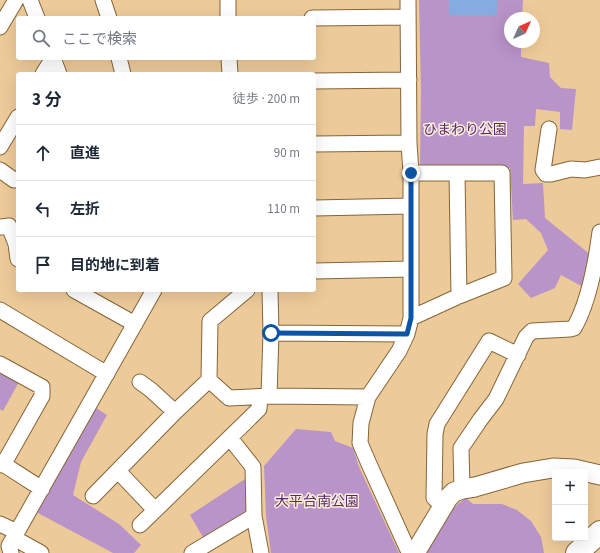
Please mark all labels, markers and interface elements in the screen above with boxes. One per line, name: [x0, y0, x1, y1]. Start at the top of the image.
north arrow: [504, 12, 540, 48]
search box: [16, 16, 316, 60]
icon: search: [30, 27, 52, 49]
text: ここで検索: [62, 29, 137, 50]
text: 3 分: [32, 88, 61, 112]
text: 徒歩 · 200 m: [233, 90, 300, 108]
park label: ひまわり公園: [423, 120, 507, 140]
icon: ahead: [32, 142, 54, 164]
text: 直進: [70, 143, 100, 164]
text: 90 m: [274, 144, 300, 162]
route end: [402, 164, 420, 182]
icon: left: [32, 198, 54, 220]
text: 左折: [70, 199, 100, 220]
text: 110 m: [267, 200, 300, 218]
icon: arrive: [32, 254, 54, 276]
text: 目的地に到着: [70, 255, 160, 276]
route start: [262, 324, 280, 342]
map controls: [552, 469, 588, 541]
button: +: [552, 469, 588, 505]
park label: 大平台南公園: [275, 492, 359, 512]
button: −: [552, 505, 588, 541]

